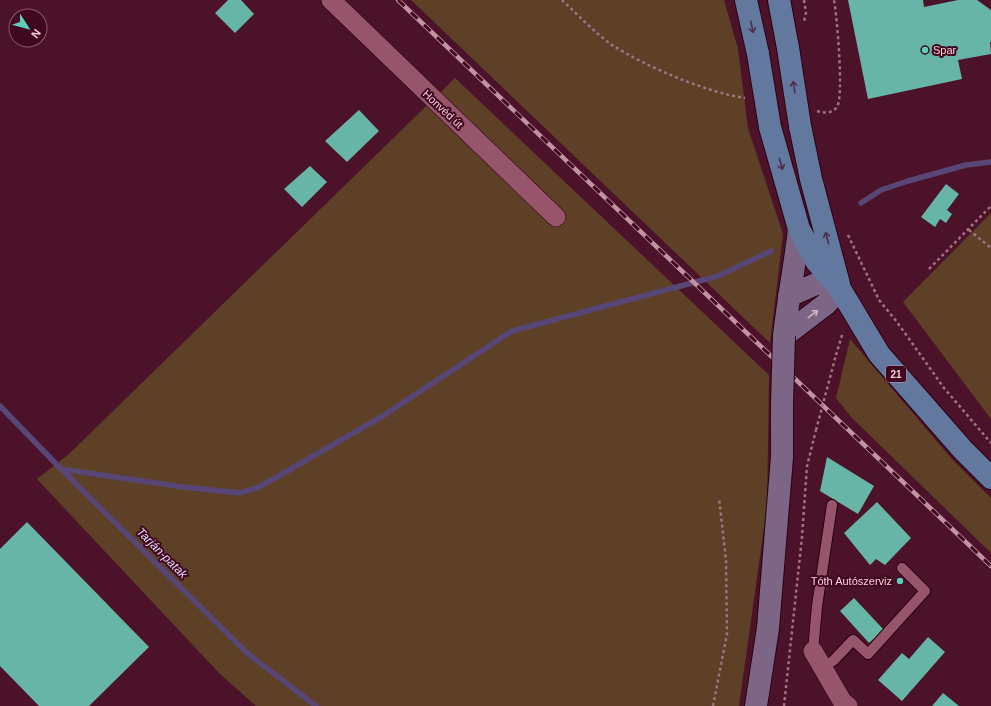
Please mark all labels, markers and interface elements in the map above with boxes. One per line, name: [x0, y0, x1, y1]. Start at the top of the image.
north arrow: [8, 8, 48, 48]
one-way arrow: [749, 20, 756, 33]
text: N: [29, 27, 43, 41]
place label: Spar: [933, 44, 957, 56]
marker: Spar: [920, 45, 930, 55]
one-way arrow: [790, 81, 798, 94]
street label: Honvéd út: [421, 88, 465, 130]
one-way arrow: [778, 158, 785, 171]
one-way arrow: [822, 231, 830, 244]
one-way arrow: [808, 310, 819, 318]
road number: 21: [886, 366, 906, 382]
water label: Tarján-patak: [134, 525, 191, 582]
place label: Tóth Autószerviz: [811, 575, 892, 587]
marker: Tóth Autószerviz: [895, 576, 905, 586]

